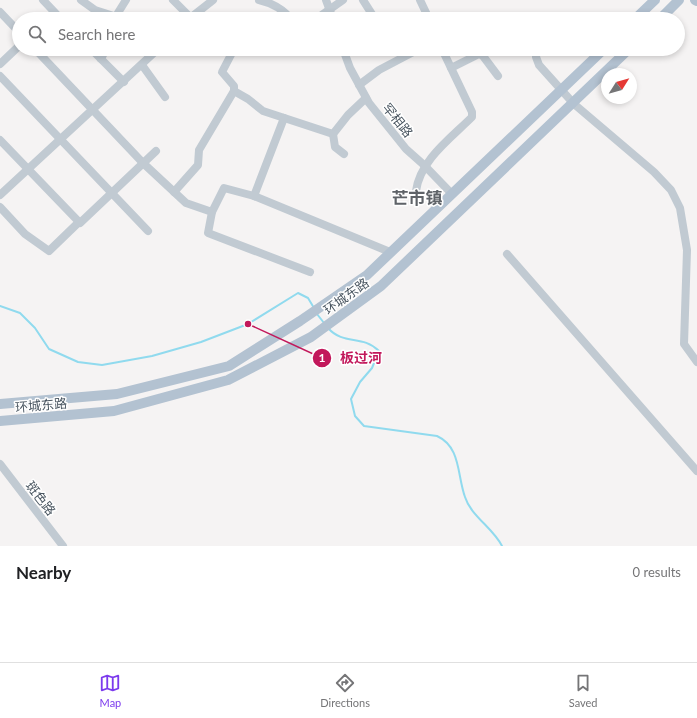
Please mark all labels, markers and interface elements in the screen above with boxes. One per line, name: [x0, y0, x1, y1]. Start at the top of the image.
search box: [12, 12, 685, 56]
icon: search: [26, 23, 48, 45]
text: Search here: [58, 25, 135, 43]
north arrow: [601, 68, 637, 104]
street label: 罕相路: [380, 100, 416, 140]
district label: 芒市镇: [392, 187, 443, 208]
street label: 环城东路: [320, 274, 372, 318]
callout: 板过河: [312, 345, 390, 371]
text: 板过河: [340, 349, 382, 366]
text: 1: [319, 350, 326, 365]
street label: 环城东路: [14, 395, 68, 415]
street label: 斑色路: [23, 478, 59, 518]
text: Nearby: [16, 562, 71, 583]
text: 0 results: [633, 564, 681, 580]
tab: Map: [99, 672, 121, 709]
tab: Directions: [320, 672, 370, 709]
tab: Saved: [569, 672, 598, 709]

